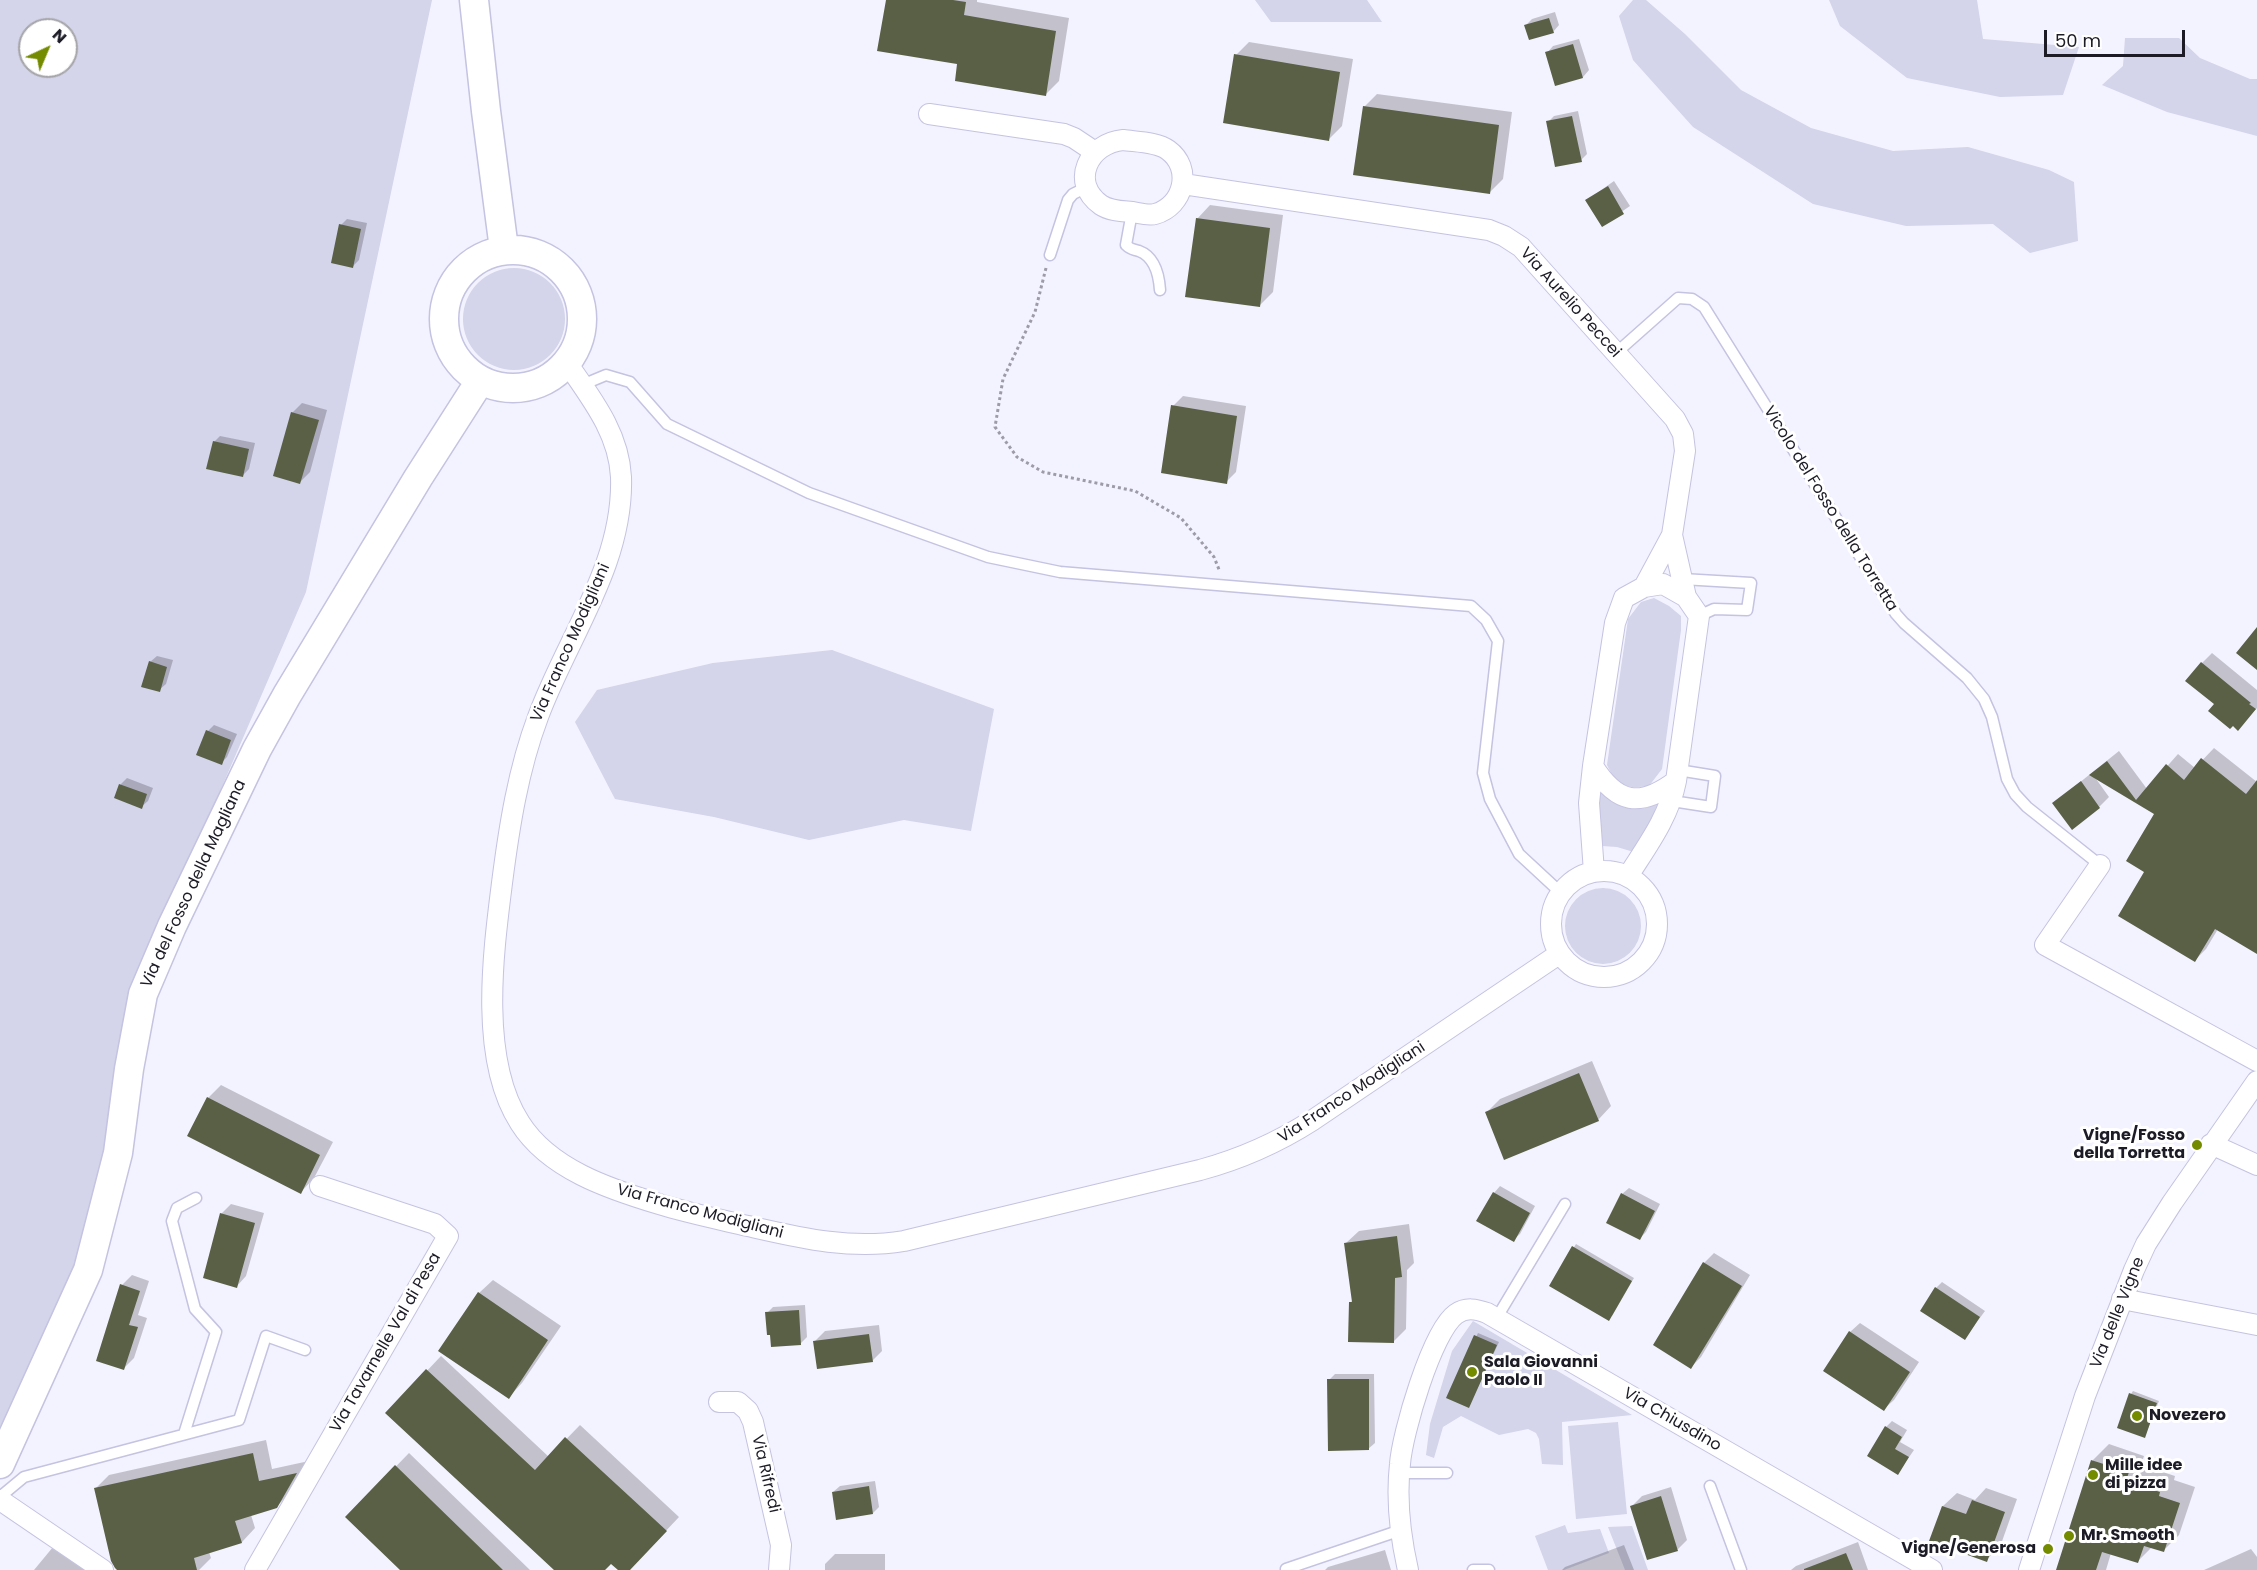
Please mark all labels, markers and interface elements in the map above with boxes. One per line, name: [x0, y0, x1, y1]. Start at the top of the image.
north arrow: [18, 18, 78, 78]
scale bar: [2047, 18, 2188, 56]
text: N: [47, 24, 72, 49]
text: 50 m: [2055, 28, 2101, 53]
street label: Via Aurelio Peccei: [1515, 244, 1625, 362]
street label: Vicolo del Fosso della Torretta: [1759, 403, 1901, 615]
street label: Via Franco Modigliani: [527, 561, 615, 725]
street label: Via del Fosso della Magliana: [137, 777, 251, 991]
street label: Via Franco Modigliani: [1275, 1038, 1429, 1148]
place label: Vigne/Fosso della Torretta: [2074, 1126, 2185, 1164]
marker: Vigne/Fosso della Torretta: [2190, 1138, 2204, 1152]
street label: Via Franco Modigliani: [615, 1181, 785, 1243]
street label: Via Tavarnelle Val di Pesa: [327, 1250, 445, 1436]
street label: Via delle Vigne: [2087, 1255, 2149, 1371]
place label: Sala Giovanni Paolo II: [1484, 1353, 1598, 1391]
marker: Sala Giovanni Paolo II: [1465, 1365, 1479, 1379]
street label: Via Chiusdino: [1619, 1384, 1725, 1456]
place label: Novezero: [2149, 1406, 2226, 1426]
marker: Novezero: [2130, 1409, 2144, 1423]
street label: Via Rifredi: [747, 1433, 783, 1515]
place label: Mille idee di pizza: [2105, 1456, 2182, 1494]
marker: Mille idee di pizza: [2086, 1468, 2100, 1482]
place label: Mr. Smooth: [2081, 1526, 2175, 1546]
marker: Mr. Smooth: [2062, 1529, 2076, 1543]
place label: Vigne/Generosa: [1901, 1539, 2036, 1559]
marker: Vigne/Generosa: [2041, 1542, 2055, 1556]

